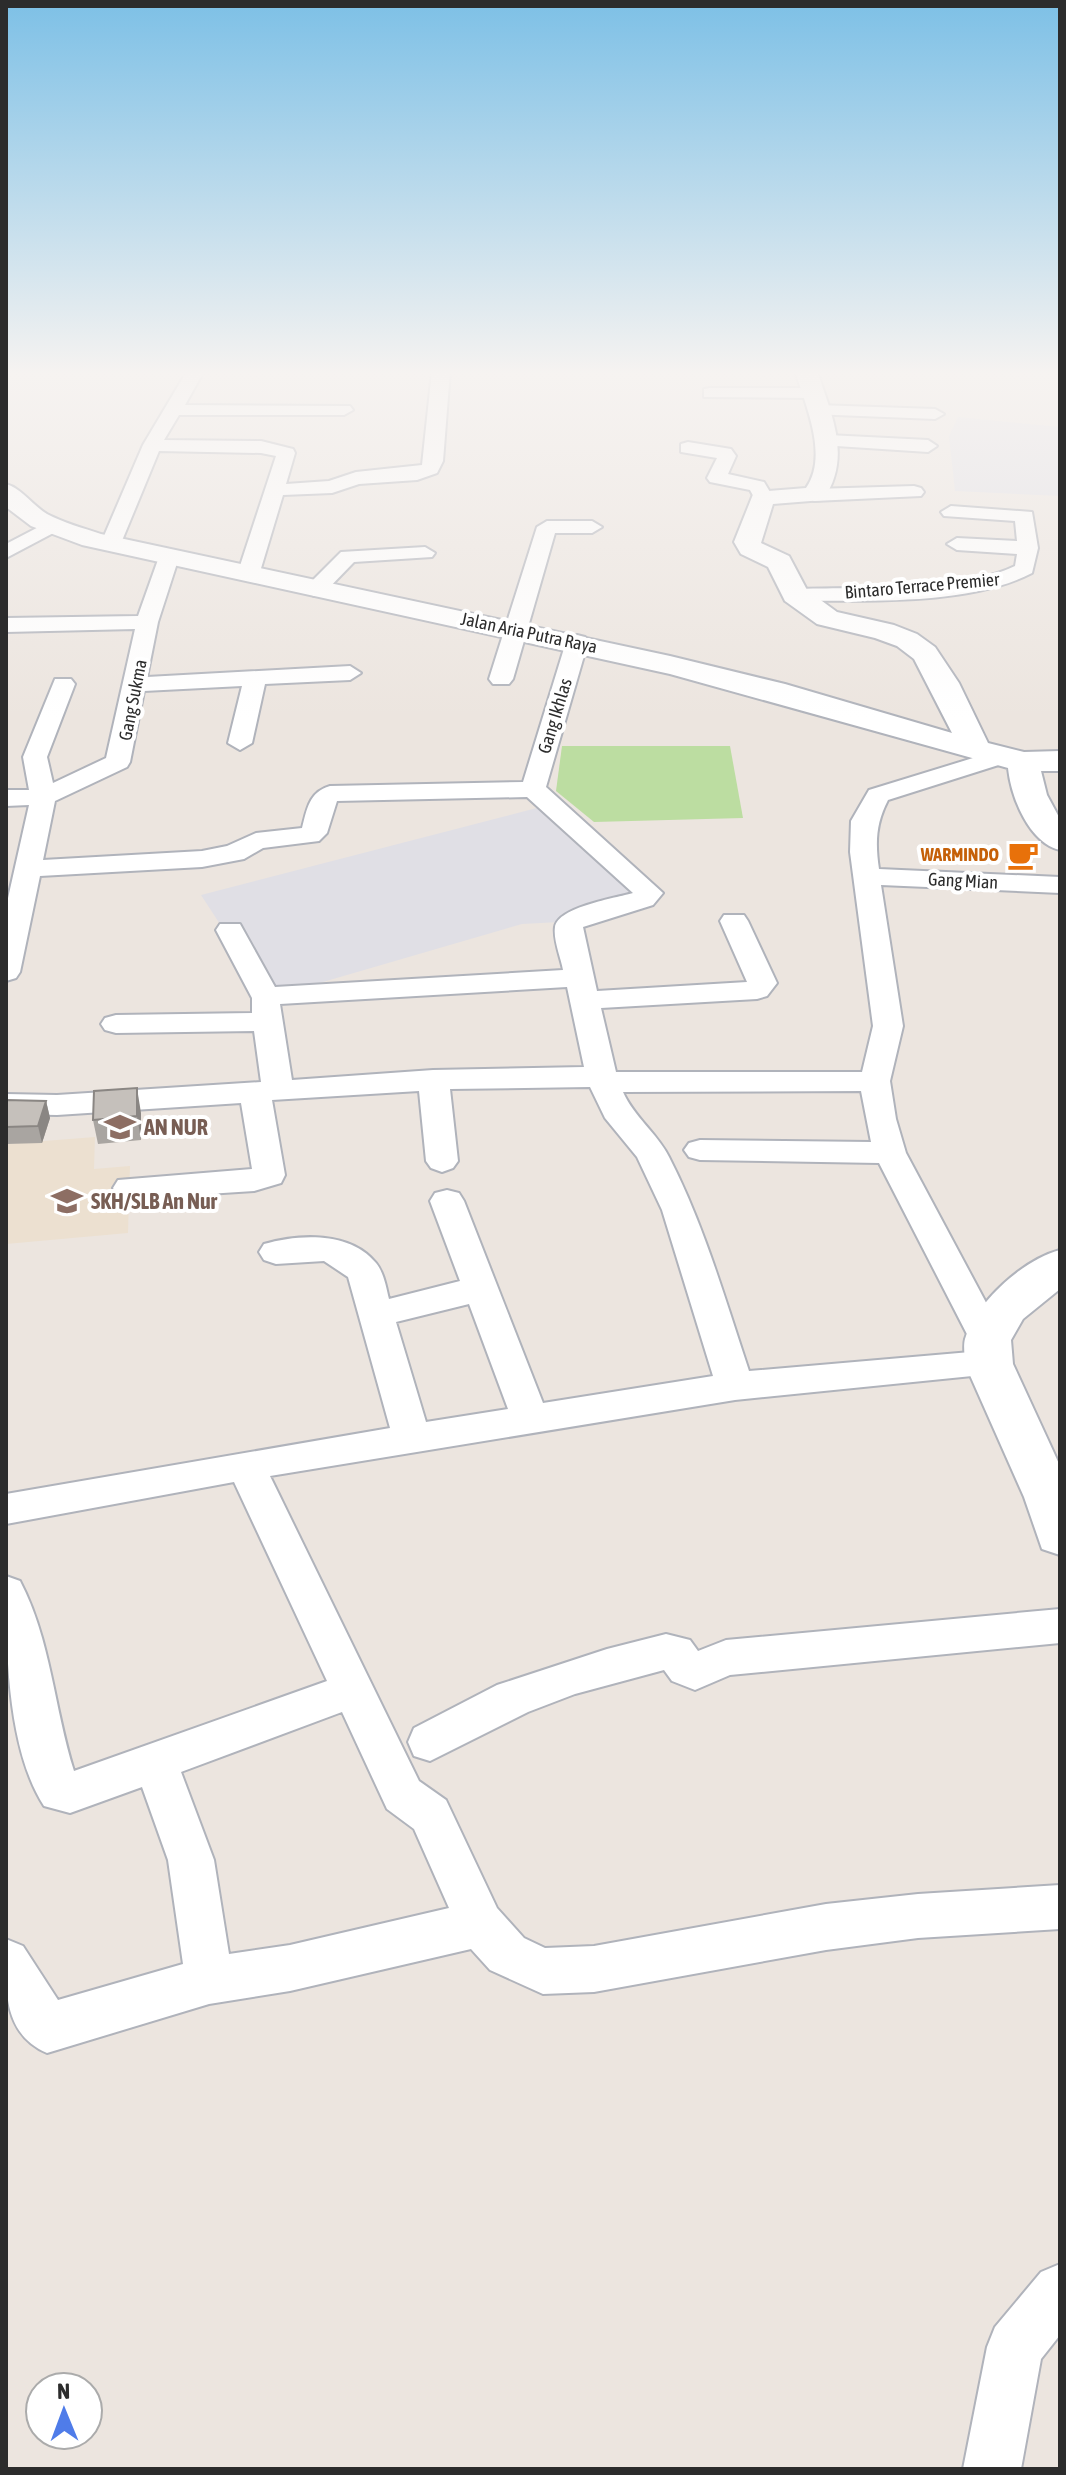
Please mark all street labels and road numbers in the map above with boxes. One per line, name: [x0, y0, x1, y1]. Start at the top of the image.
street label: Bintaro Terrace Premier: [844, 568, 1001, 603]
street label: Jalan Aria Putra Raya: [459, 608, 599, 657]
street label: Gang Sukma: [114, 657, 151, 742]
street label: Gang Ikhlas: [533, 676, 576, 756]
street label: Gang Mian: [927, 868, 999, 893]

